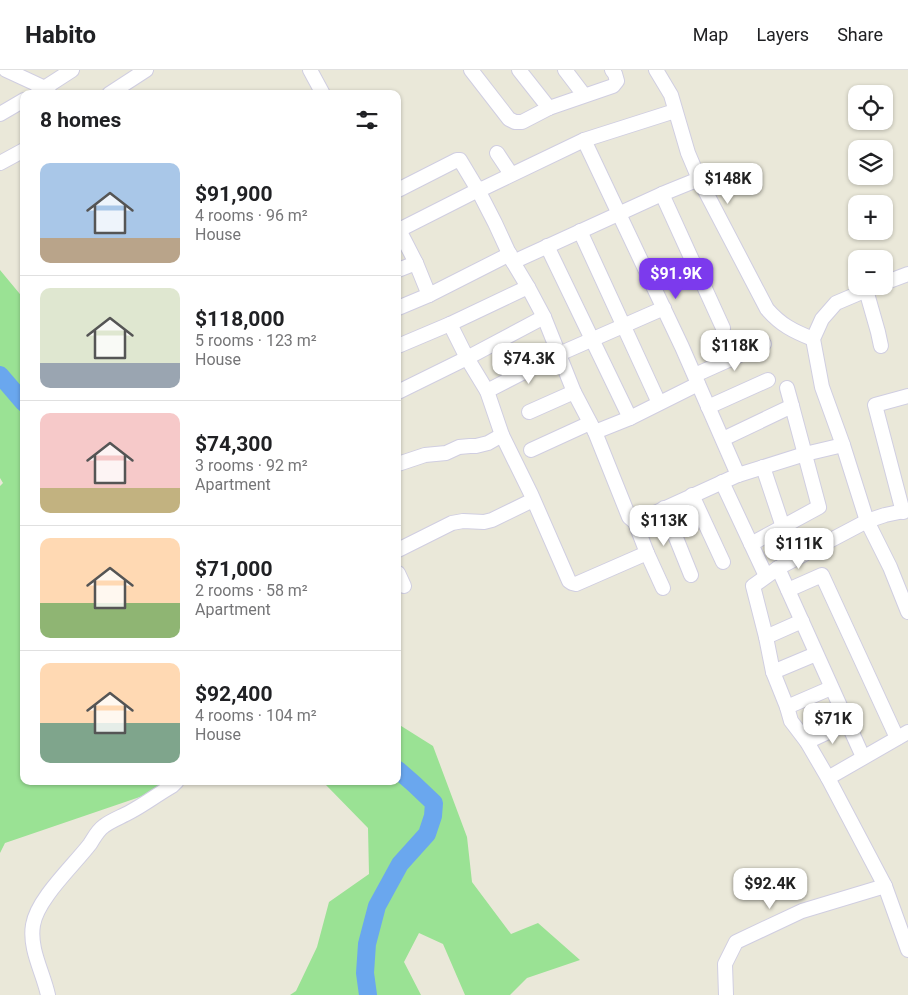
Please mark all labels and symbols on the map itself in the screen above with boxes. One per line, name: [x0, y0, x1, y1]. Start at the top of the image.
pin: $148K: [693, 162, 763, 205]
pin: $91.9K: [635, 258, 717, 300]
pin: $118K: [700, 330, 770, 372]
pin: $74.3K: [488, 342, 570, 385]
pin: $113K: [629, 504, 699, 547]
pin: $111K: [764, 528, 834, 570]
pin: $71K: [803, 702, 863, 745]
pin: $92.4K: [729, 868, 811, 910]

